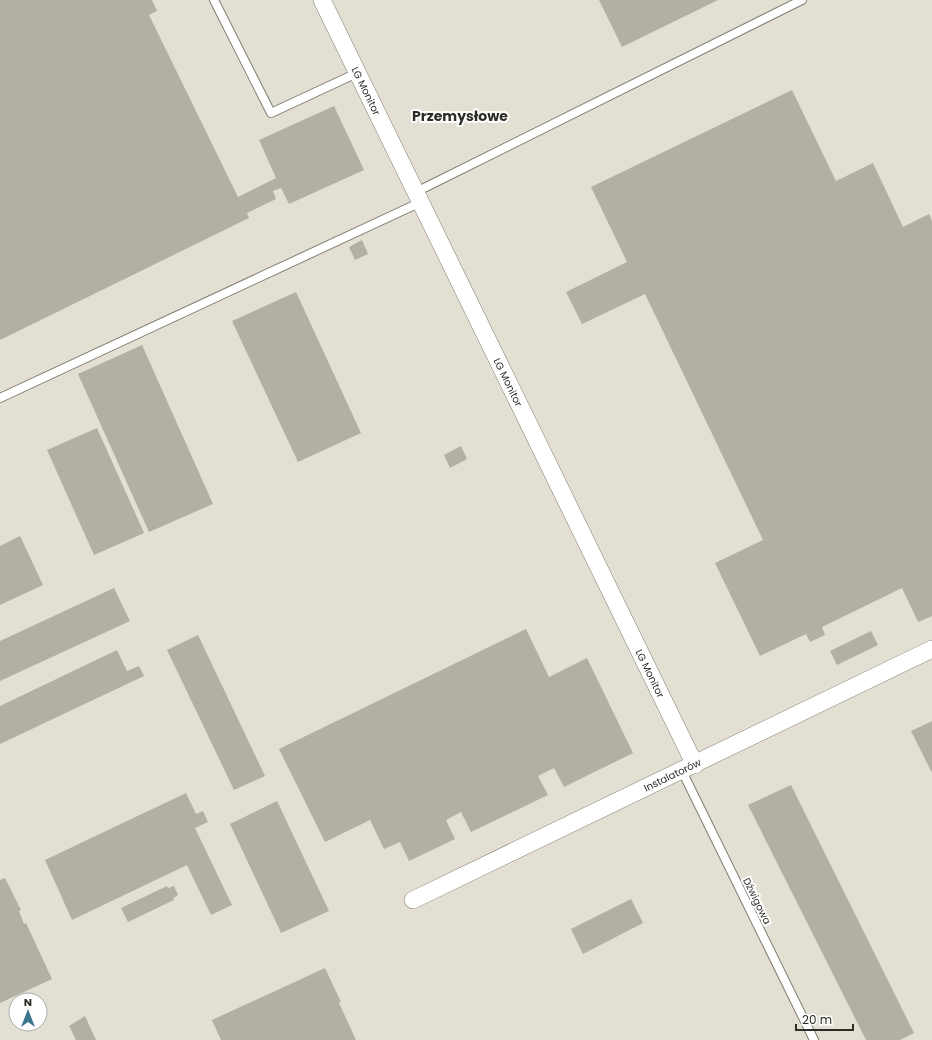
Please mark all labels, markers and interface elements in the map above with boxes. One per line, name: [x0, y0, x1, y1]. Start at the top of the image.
street label: LG Monitor: [348, 64, 385, 118]
district label: Przemysłowe: [412, 106, 508, 126]
street label: LG Monitor: [490, 355, 527, 409]
street label: LG Monitor: [632, 646, 669, 700]
street label: Instalatorów: [641, 754, 704, 795]
street label: Dźwigowa: [739, 875, 775, 927]
north arrow: [8, 992, 48, 1032]
text: N: [24, 994, 32, 1010]
scale bar: [796, 1006, 853, 1032]
text: 20 m: [802, 1011, 832, 1028]

